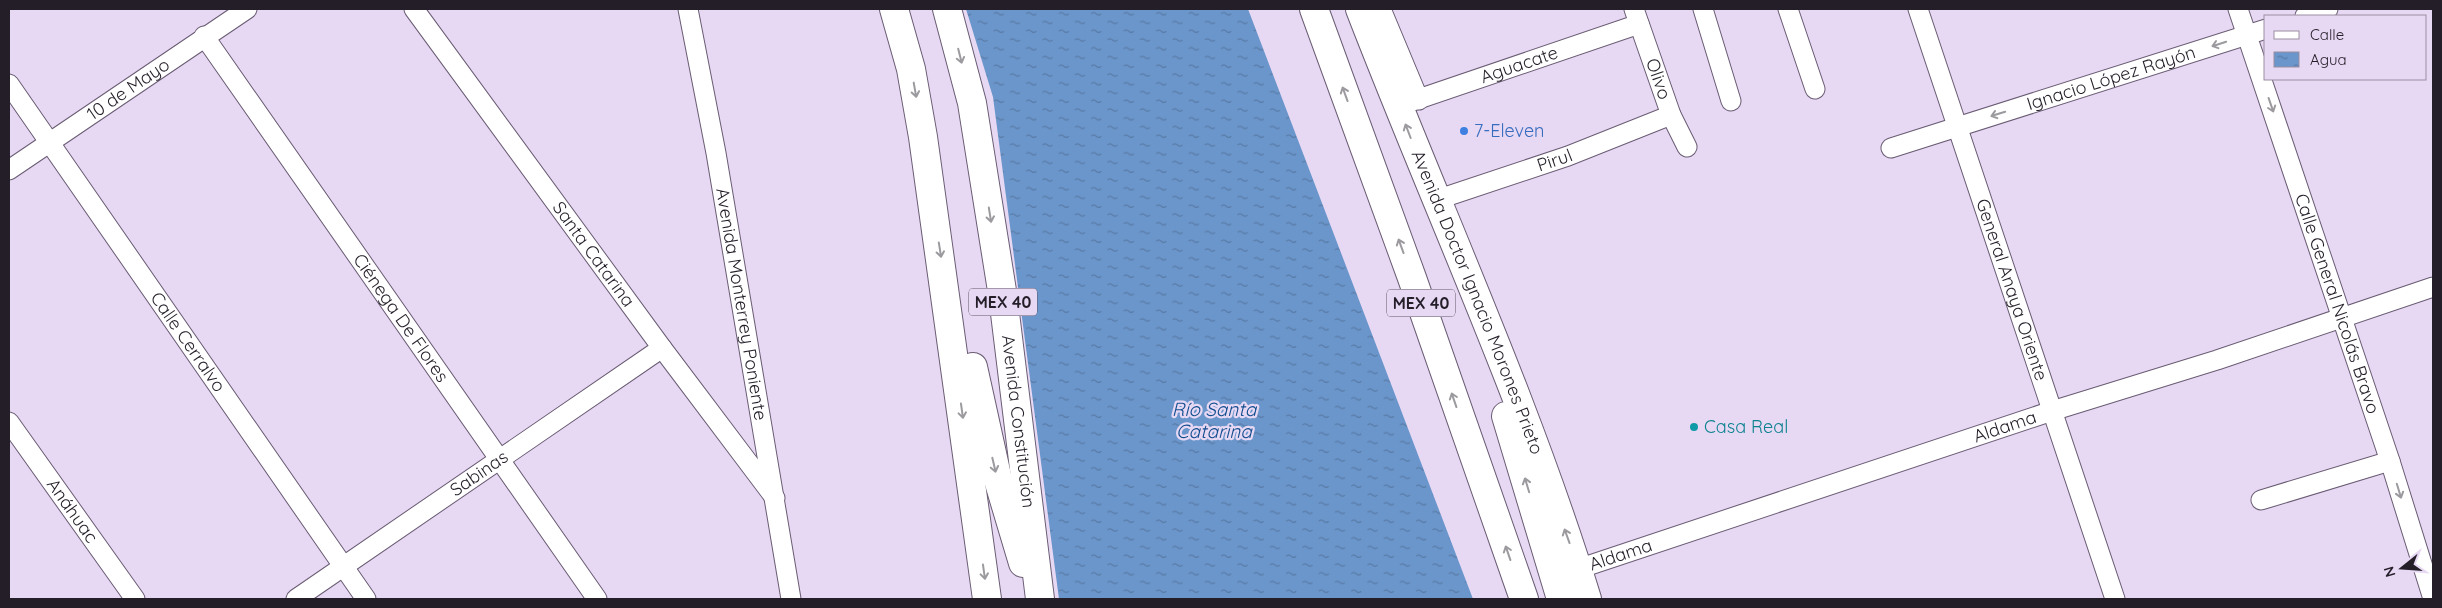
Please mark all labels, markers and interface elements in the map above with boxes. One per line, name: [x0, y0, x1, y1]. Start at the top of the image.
legend: [2264, 15, 2427, 80]
text: Calle: [2310, 25, 2344, 44]
street label: Aguacate: [1477, 40, 1561, 88]
street label: Ignacio López Rayón: [2024, 40, 2198, 115]
one-way arrow: [2212, 40, 2228, 50]
one-way arrow: [955, 47, 965, 63]
text: Agua: [2310, 50, 2347, 69]
street label: 10 de Mayo: [82, 53, 174, 125]
street label: Olivo: [1641, 55, 1677, 102]
one-way arrow: [910, 82, 920, 98]
one-way arrow: [1340, 87, 1349, 102]
one-way arrow: [2267, 96, 2276, 112]
one-way arrow: [1990, 110, 2006, 120]
place label: 7-Eleven: [1474, 119, 1545, 142]
one-way arrow: [1403, 124, 1412, 140]
marker: 7-Eleven: [1458, 125, 1470, 137]
street label: Pirul: [1534, 143, 1576, 177]
street label: Avenida Doctor Ignacio Morones Prieto: [1407, 147, 1549, 457]
street label: Avenida Monterrey Poniente: [711, 186, 773, 422]
street label: Calle General Nicolás Bravo: [2290, 191, 2385, 417]
street label: General Anaya Oriente: [1971, 196, 2053, 384]
street label: Santa Catarina: [548, 197, 640, 311]
one-way arrow: [985, 207, 995, 223]
one-way arrow: [1396, 239, 1405, 255]
one-way arrow: [935, 242, 945, 258]
street label: Ciénega De Flores: [348, 249, 454, 387]
street label: Calle Cerralvo: [146, 287, 231, 396]
road number: MEX 40: [969, 288, 1037, 316]
road number: MEX 40: [1387, 290, 1455, 316]
street label: Avenida Constitución: [997, 333, 1041, 509]
one-way arrow: [1449, 392, 1459, 408]
water label: Río Santa Catarina: [1172, 397, 1258, 443]
one-way arrow: [957, 403, 967, 419]
street label: Aldama: [1970, 405, 2039, 447]
place label: Casa Real: [1704, 415, 1788, 438]
marker: Casa Real: [1688, 421, 1700, 433]
street label: Sabinas: [445, 445, 512, 501]
one-way arrow: [990, 456, 999, 472]
street label: Anáhuac: [42, 474, 103, 547]
one-way arrow: [1522, 478, 1532, 494]
one-way arrow: [2395, 483, 2405, 499]
one-way arrow: [1562, 529, 1571, 544]
street label: Aldama: [1586, 533, 1655, 575]
north arrow: [2377, 543, 2427, 593]
one-way arrow: [1503, 546, 1512, 561]
one-way arrow: [979, 564, 989, 580]
text: N: [2379, 564, 2400, 579]

